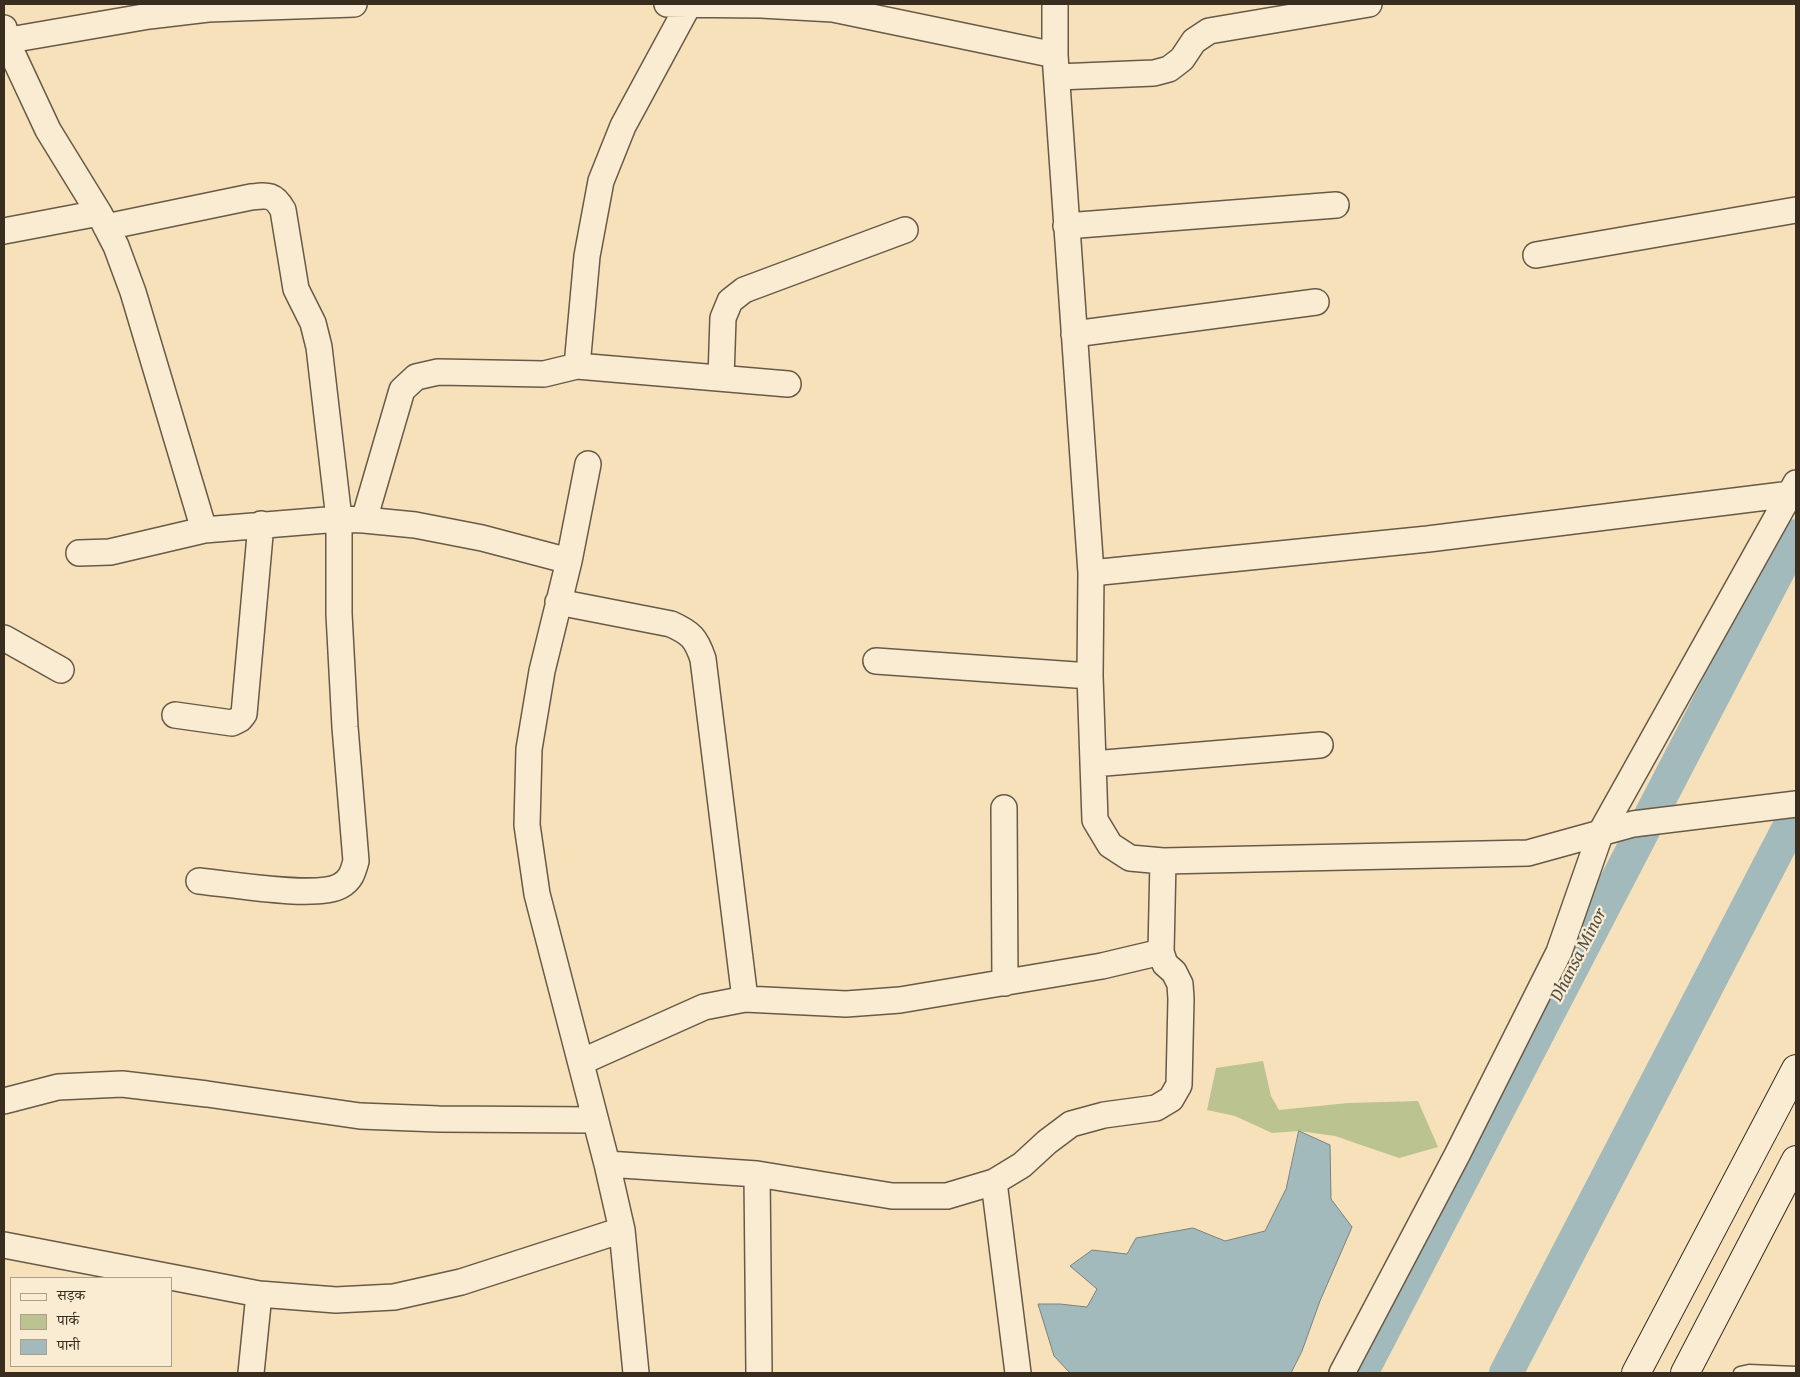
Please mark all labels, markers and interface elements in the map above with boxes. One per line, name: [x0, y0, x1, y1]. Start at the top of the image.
water label: Dhansa Minor: [1546, 904, 1612, 1006]
legend: [10, 1277, 172, 1367]
text: सड़क: [57, 1284, 85, 1305]
text: पार्क: [57, 1309, 79, 1330]
text: पानी: [57, 1334, 80, 1355]

